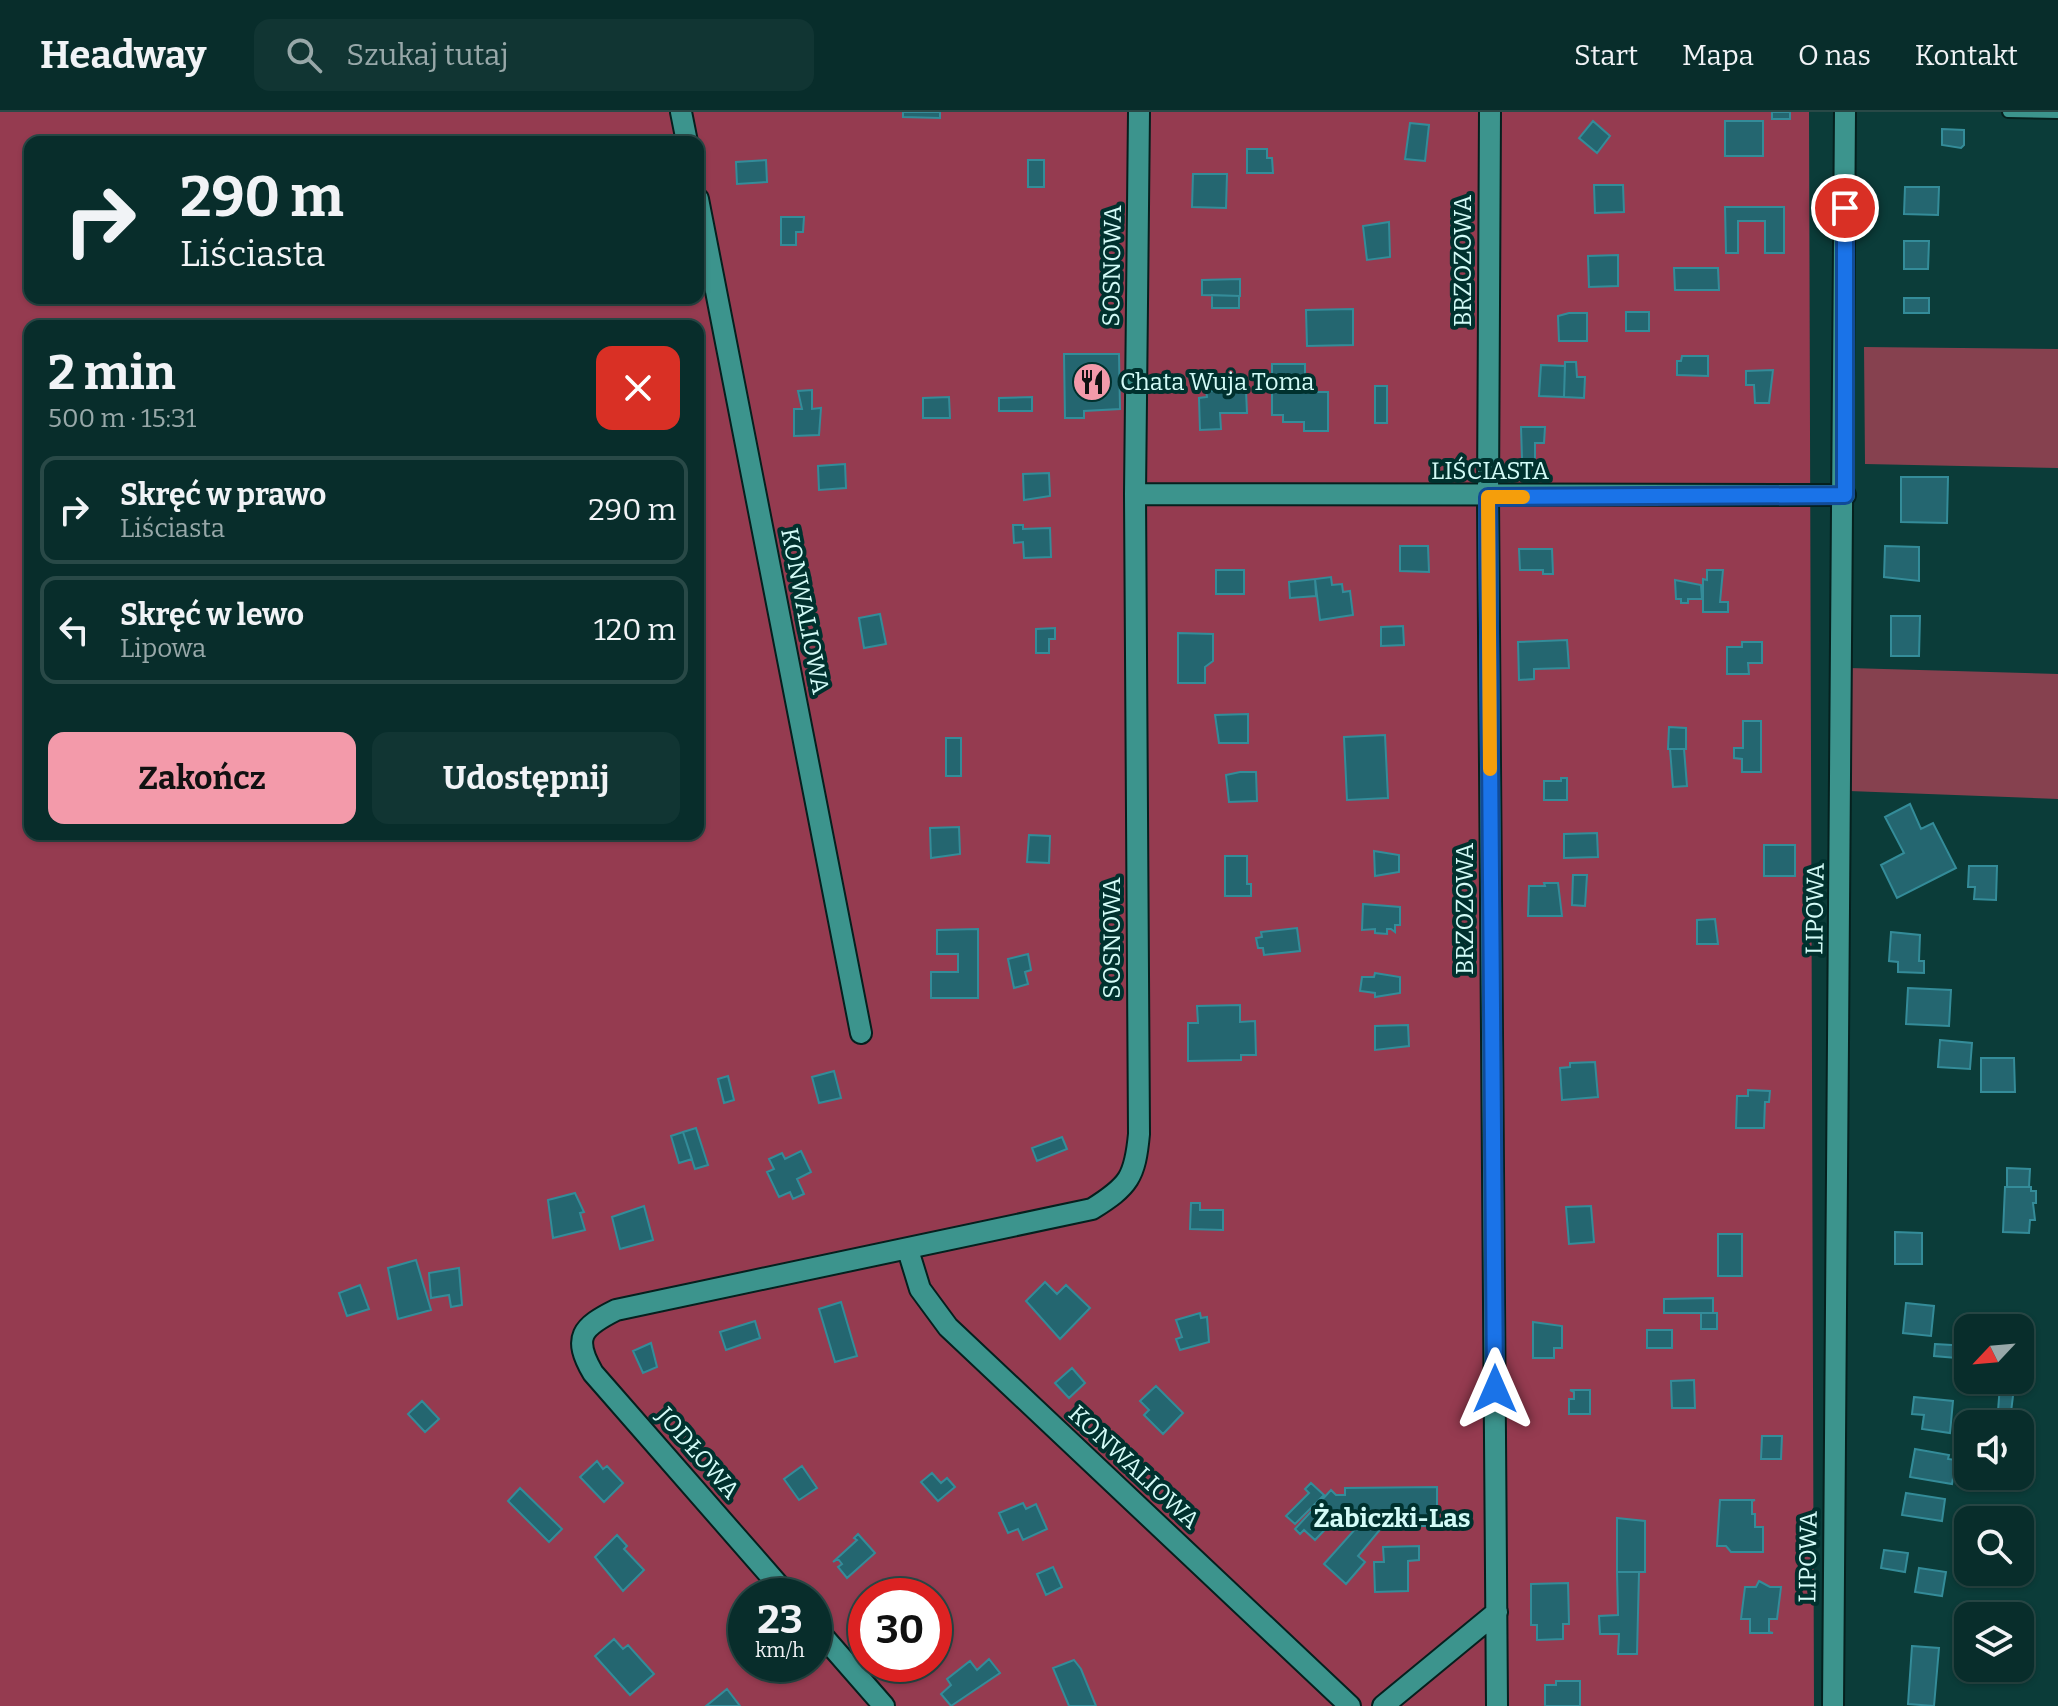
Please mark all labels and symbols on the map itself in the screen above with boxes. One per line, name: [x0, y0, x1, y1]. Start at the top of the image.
pin: [1811, 174, 1879, 242]
street label: BRZOZOWA: [1449, 195, 1477, 327]
street label: SOSNOWA: [1097, 205, 1127, 327]
restaurant icon: Chata Wuja Toma: [1071, 361, 1113, 403]
place label: Chata Wuja Toma: [1120, 368, 1315, 396]
street label: LIŚCIASTA: [1431, 456, 1549, 485]
street label: KONWALIOWA: [775, 526, 835, 696]
street label: BRZOZOWA: [1451, 843, 1479, 975]
street label: LIPOWA: [1800, 863, 1830, 955]
street label: SOSNOWA: [1098, 877, 1126, 999]
north arrow: [1954, 1314, 2034, 1394]
position arrow: [1453, 1347, 1537, 1431]
street label: KONWALIOWA: [1063, 1399, 1205, 1535]
street label: JODŁOWA: [650, 1401, 745, 1504]
district label: Żabiczki-Las: [1313, 1503, 1471, 1534]
street label: LIPOWA: [1793, 1511, 1823, 1603]
speed limit sign: 30: [848, 1578, 952, 1682]

